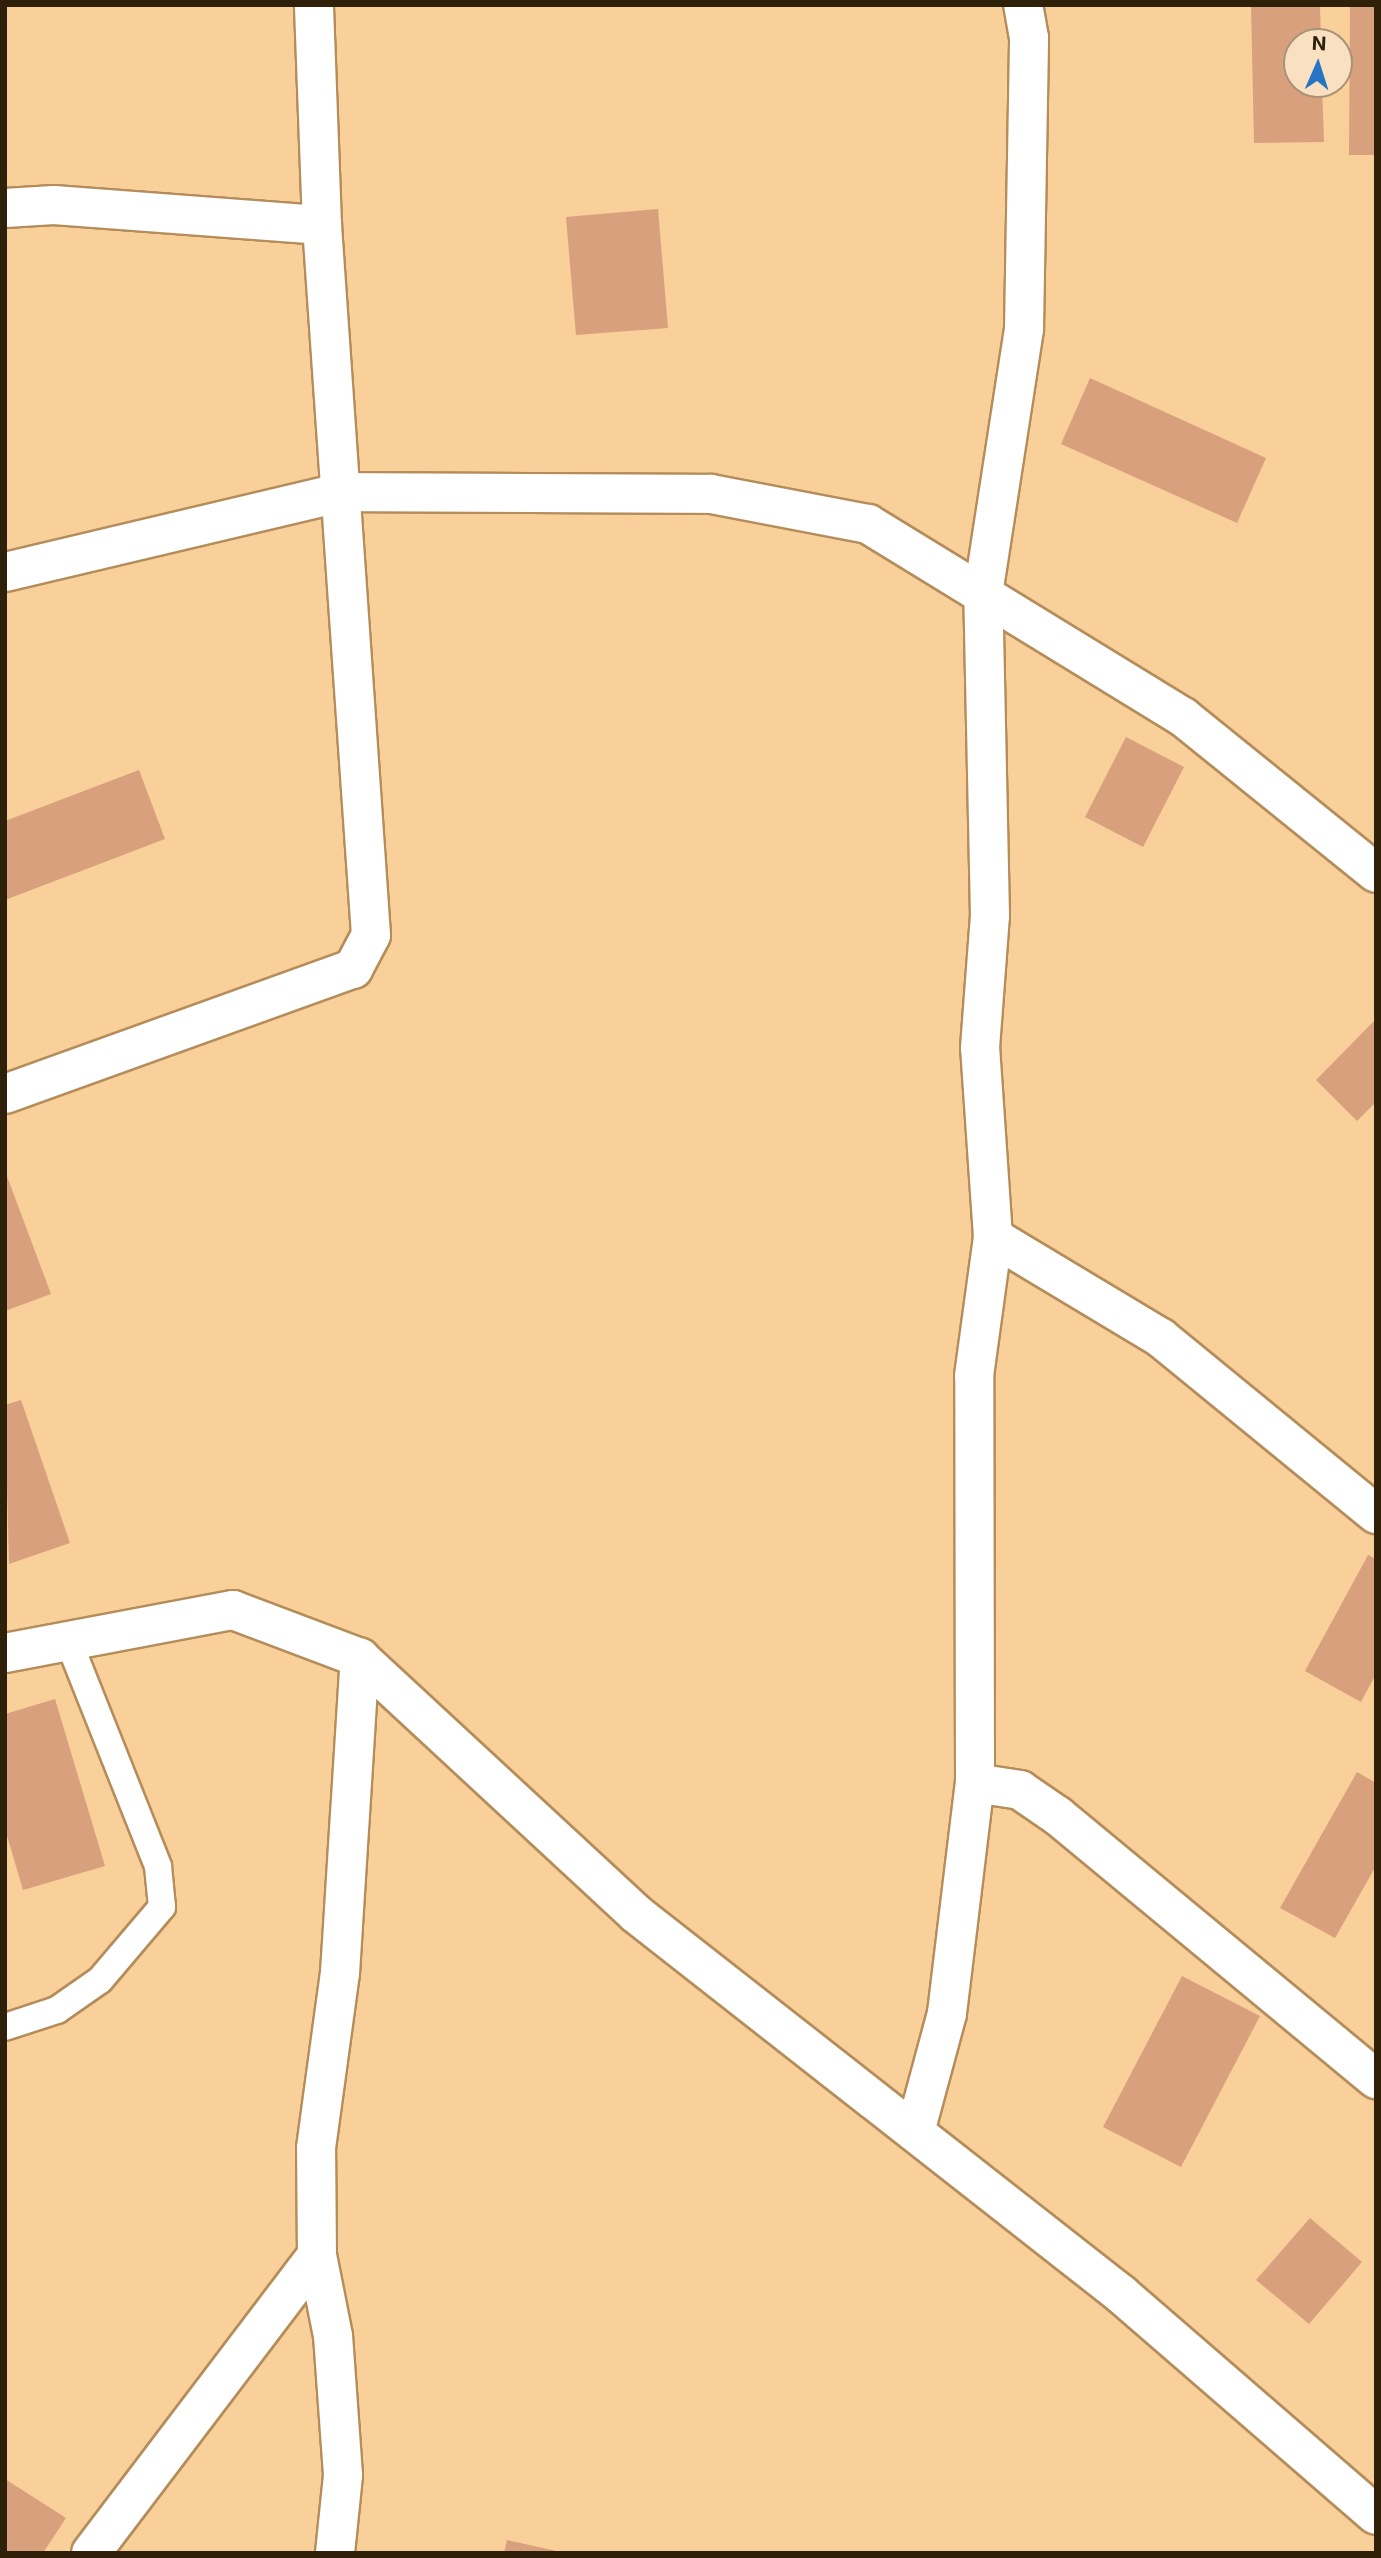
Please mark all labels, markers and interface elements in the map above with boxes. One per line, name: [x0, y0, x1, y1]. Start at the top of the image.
north arrow: [1283, 28, 1353, 98]
text: N: [1311, 32, 1327, 55]

